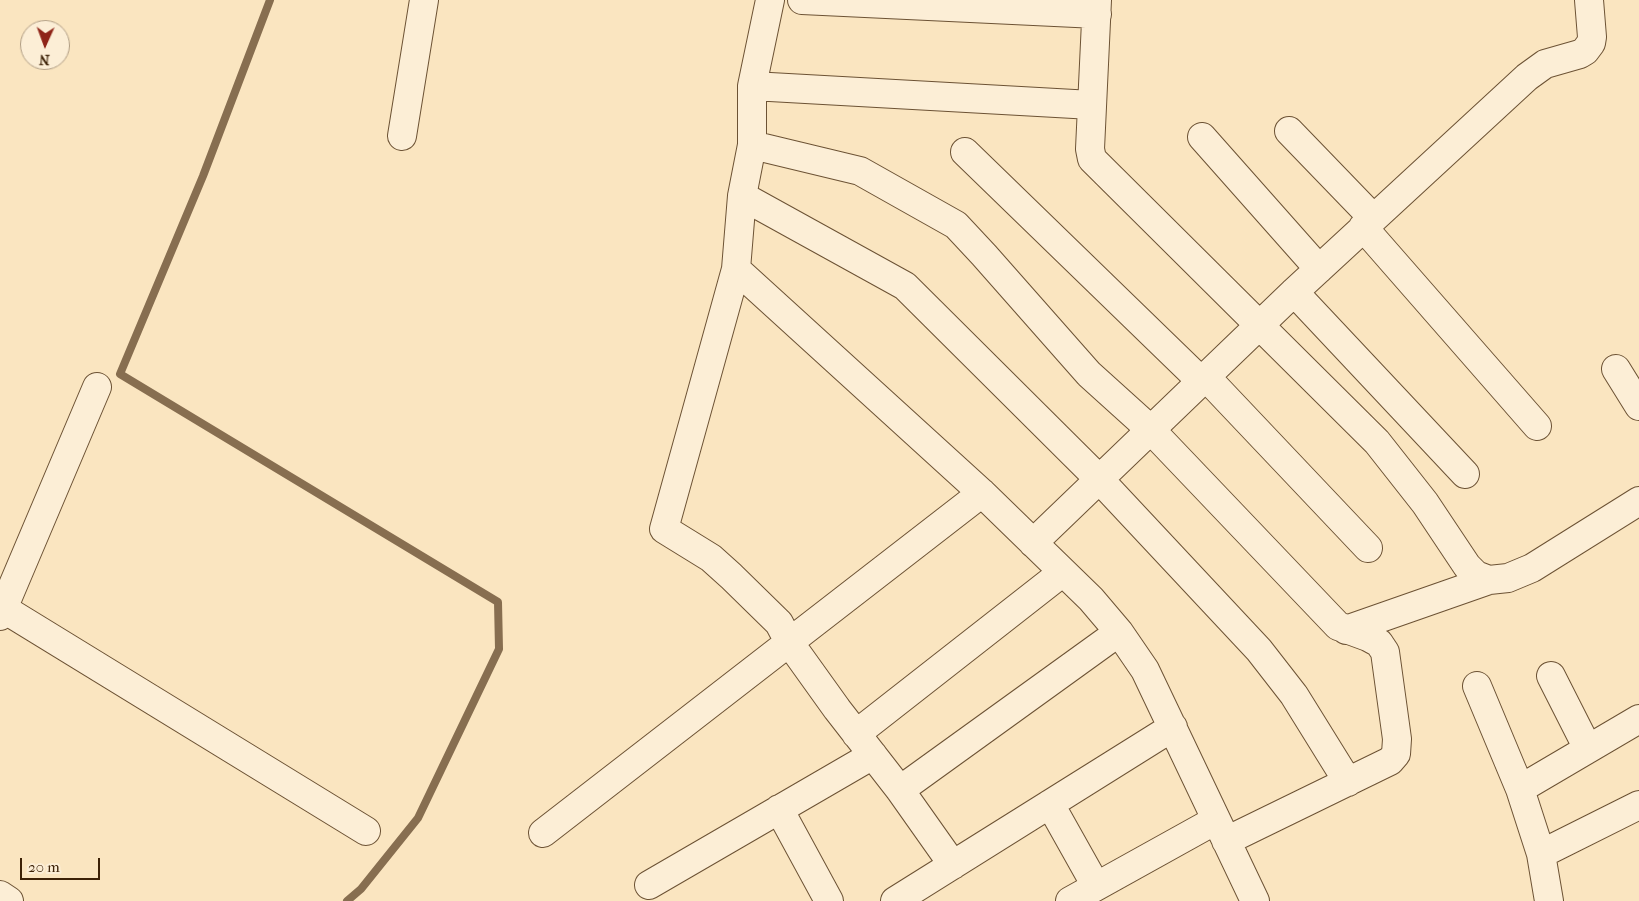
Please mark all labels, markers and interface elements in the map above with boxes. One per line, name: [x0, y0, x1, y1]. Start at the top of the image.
north arrow: [20, 20, 70, 70]
text: N: [39, 51, 50, 68]
scale bar: [22, 848, 102, 880]
text: 20 m: [28, 858, 60, 876]

